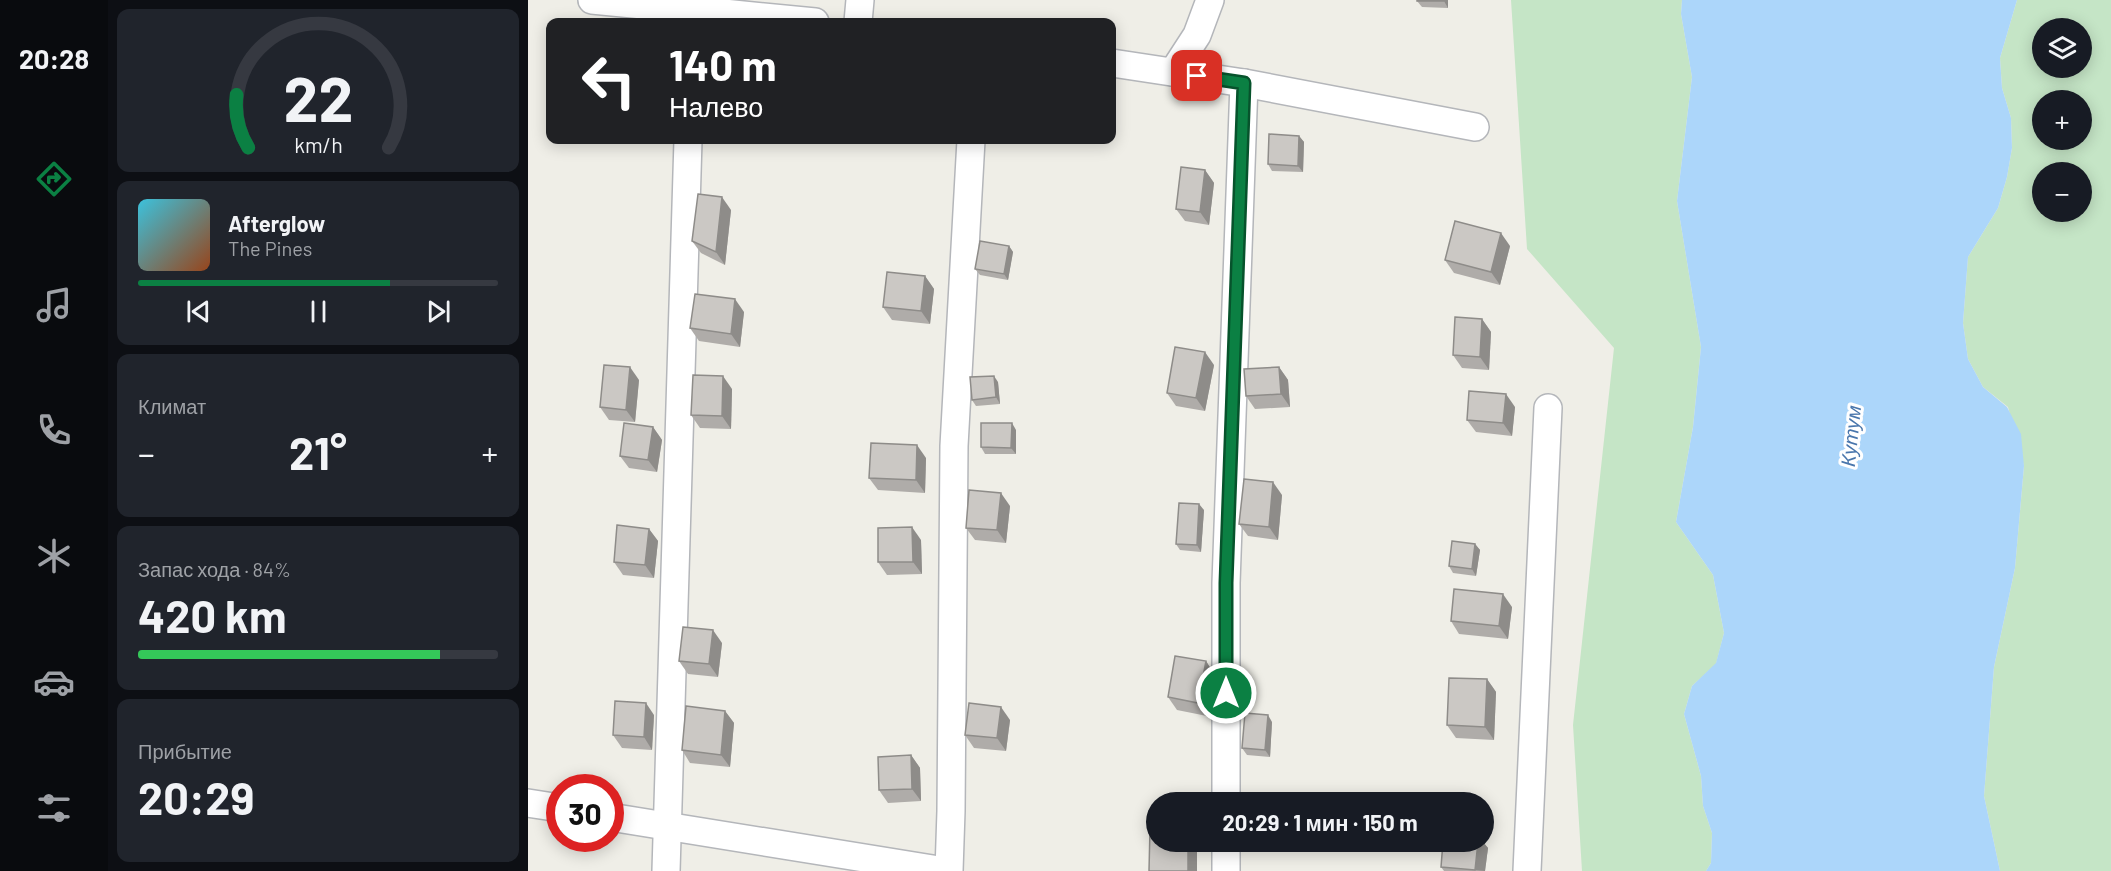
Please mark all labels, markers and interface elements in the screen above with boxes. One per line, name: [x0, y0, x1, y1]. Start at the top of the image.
map controls: [2032, 18, 2092, 222]
button: layers: [2032, 18, 2092, 78]
text: 140 m: [669, 39, 777, 89]
text: 20:28: [19, 42, 89, 74]
icon: left: [570, 42, 648, 120]
pin: [1171, 50, 1222, 101]
icon: arrive: [1180, 59, 1213, 92]
text: 22: [283, 60, 353, 134]
text: Налево: [669, 90, 763, 122]
button: +: [2032, 90, 2092, 150]
text: km/h: [294, 132, 342, 157]
icon: directions: [33, 158, 75, 200]
button: −: [2032, 162, 2092, 222]
text: Afterglow: [228, 210, 325, 236]
text: The Pines: [228, 236, 312, 260]
icon: music: [33, 284, 75, 326]
icon: previous: [182, 295, 215, 328]
icon: pause: [302, 295, 335, 328]
icon: next: [422, 295, 455, 328]
text: Климат: [138, 394, 206, 418]
water label: Кутум: [1835, 404, 1865, 468]
icon: phone: [33, 409, 75, 451]
text: 21°: [289, 425, 347, 479]
text: −: [138, 433, 155, 473]
text: +: [482, 433, 498, 473]
icon: climate: [33, 535, 75, 577]
text: Запас хода · 84%: [138, 557, 291, 581]
text: 420 km: [138, 588, 287, 642]
icon: car: [33, 661, 75, 703]
position arrow: [1194, 661, 1258, 725]
text: Прибытие: [138, 739, 232, 763]
text: 20:29: [138, 770, 254, 824]
speed limit sign: 30: [546, 774, 624, 852]
icon: filters: [33, 787, 75, 829]
text: 20:29 · 1 мин · 150 m: [1222, 809, 1418, 835]

